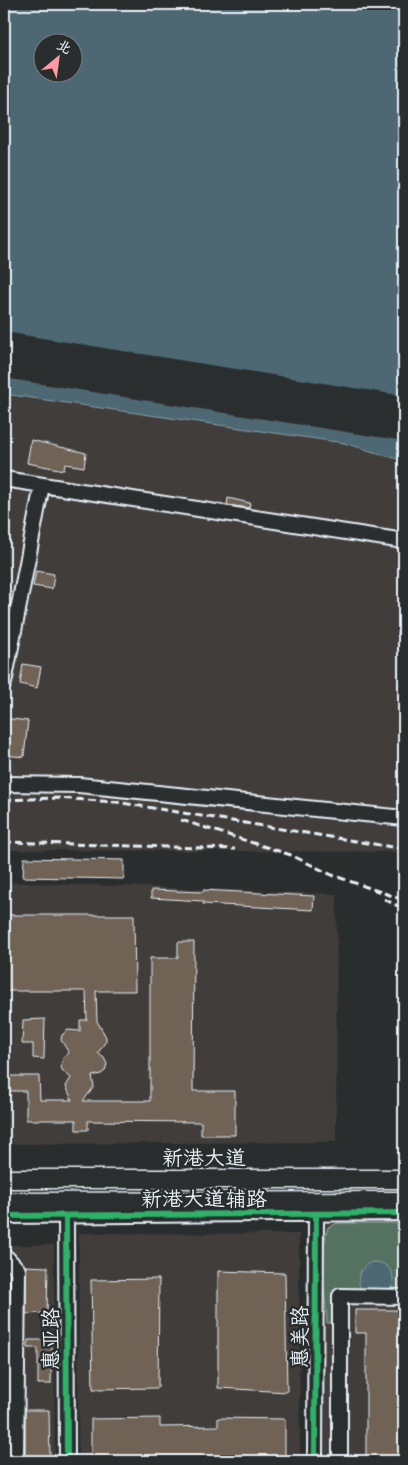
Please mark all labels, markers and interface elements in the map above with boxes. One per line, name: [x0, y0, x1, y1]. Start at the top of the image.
north arrow: [32, 32, 82, 82]
text: 北: [54, 36, 74, 58]
street label: 新港大道: [162, 1145, 246, 1170]
street label: 新港大道辅路: [141, 1186, 267, 1211]
street label: 惠美路: [287, 1306, 312, 1369]
street label: 惠亚路: [38, 1308, 63, 1371]

